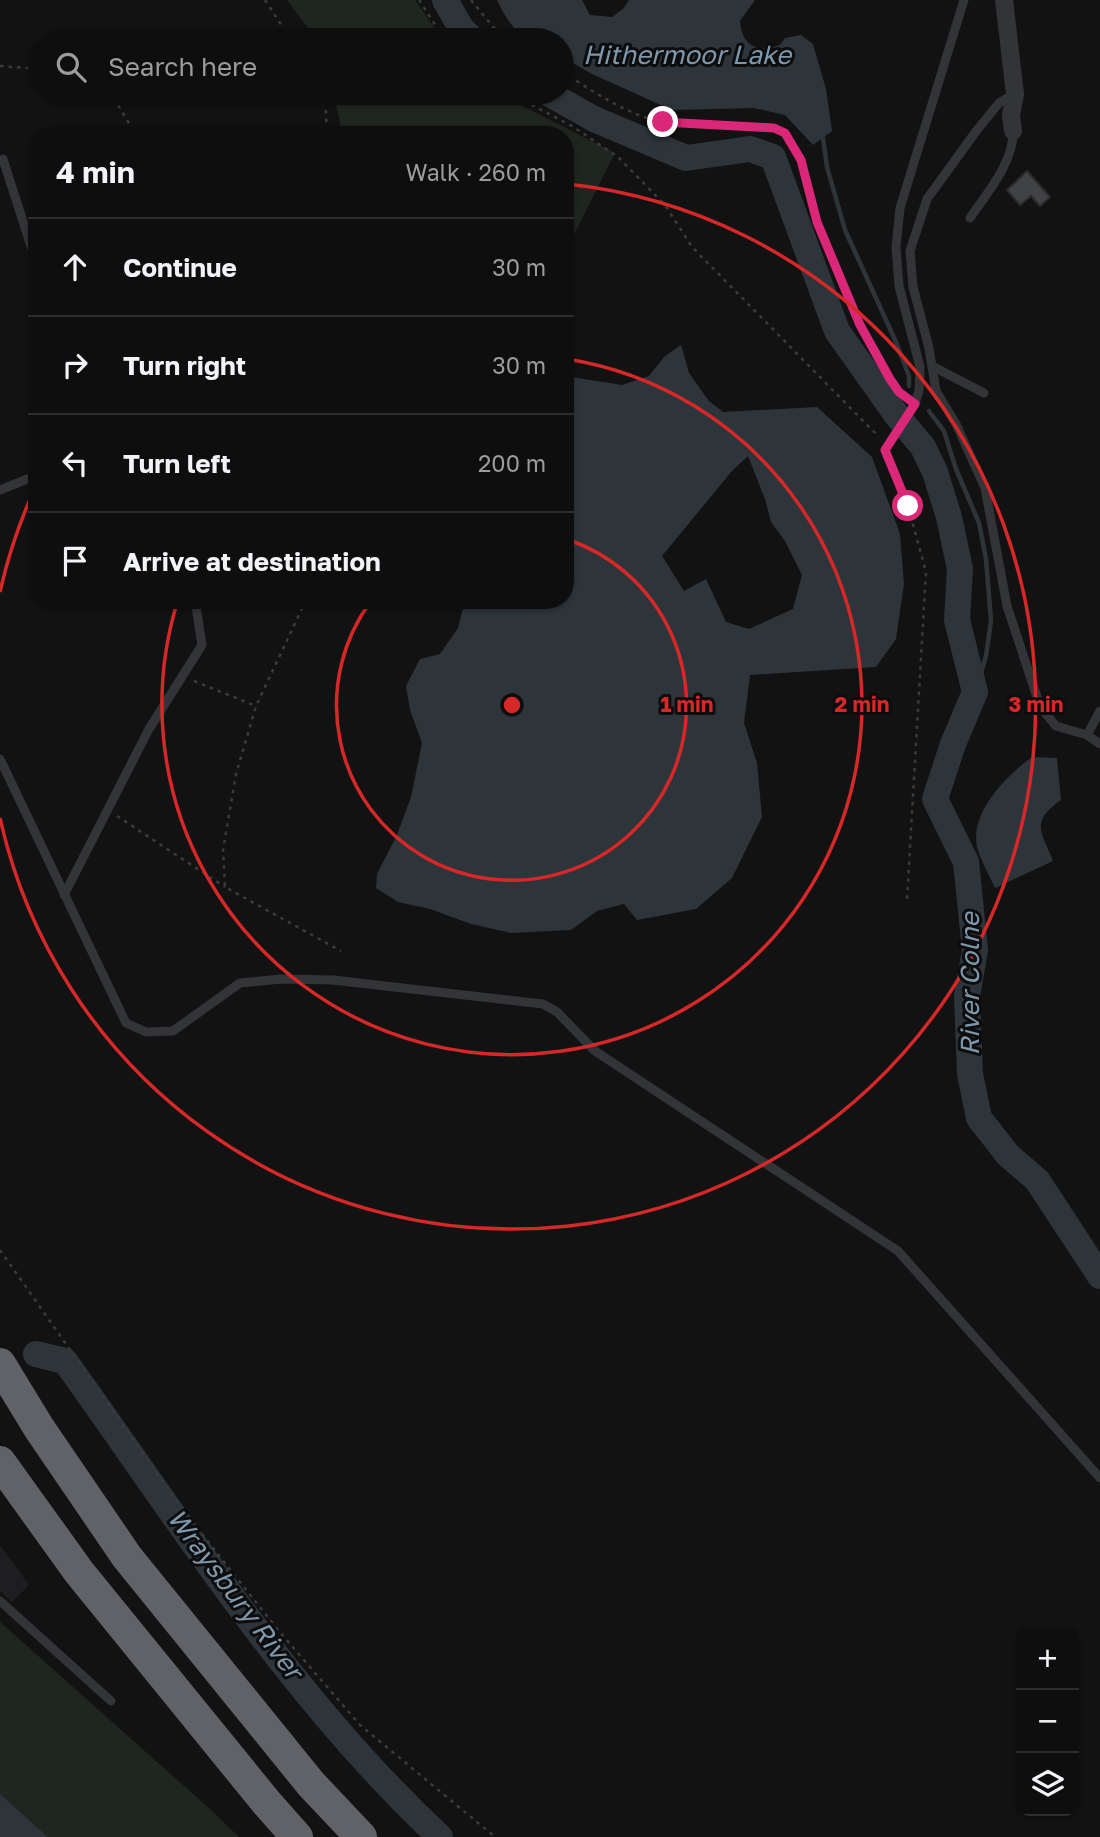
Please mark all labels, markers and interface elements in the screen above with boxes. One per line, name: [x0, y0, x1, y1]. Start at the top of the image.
search box: [28, 28, 574, 105]
water label: Hithermoor Lake: [583, 39, 793, 70]
icon: search: [52, 48, 90, 86]
text: Search here: [108, 51, 257, 82]
route end: [647, 106, 678, 137]
text: 4 min: [56, 154, 135, 190]
text: Walk · 260 m: [405, 158, 546, 186]
icon: ahead: [56, 248, 94, 286]
text: Continue: [123, 252, 237, 283]
text: 30 m: [492, 253, 546, 281]
icon: right: [56, 346, 94, 384]
text: Turn right: [123, 350, 246, 381]
text: 30 m: [492, 351, 546, 379]
icon: left: [56, 444, 94, 482]
text: Turn left: [123, 448, 231, 479]
text: 200 m: [478, 449, 546, 477]
route start: [892, 490, 923, 521]
icon: arrive: [56, 542, 94, 580]
text: Arrive at destination: [123, 546, 381, 577]
text: 1 min: [661, 691, 713, 717]
text: 2 min: [835, 691, 889, 717]
text: 3 min: [1009, 691, 1063, 717]
centre of rings: [500, 693, 524, 717]
water label: River Colne: [954, 911, 985, 1056]
water label: Wraysbury River: [161, 1503, 312, 1688]
map controls: [1016, 1627, 1079, 1816]
button: +: [1016, 1627, 1079, 1690]
button: −: [1016, 1690, 1079, 1753]
button: layers: [1016, 1753, 1079, 1816]

